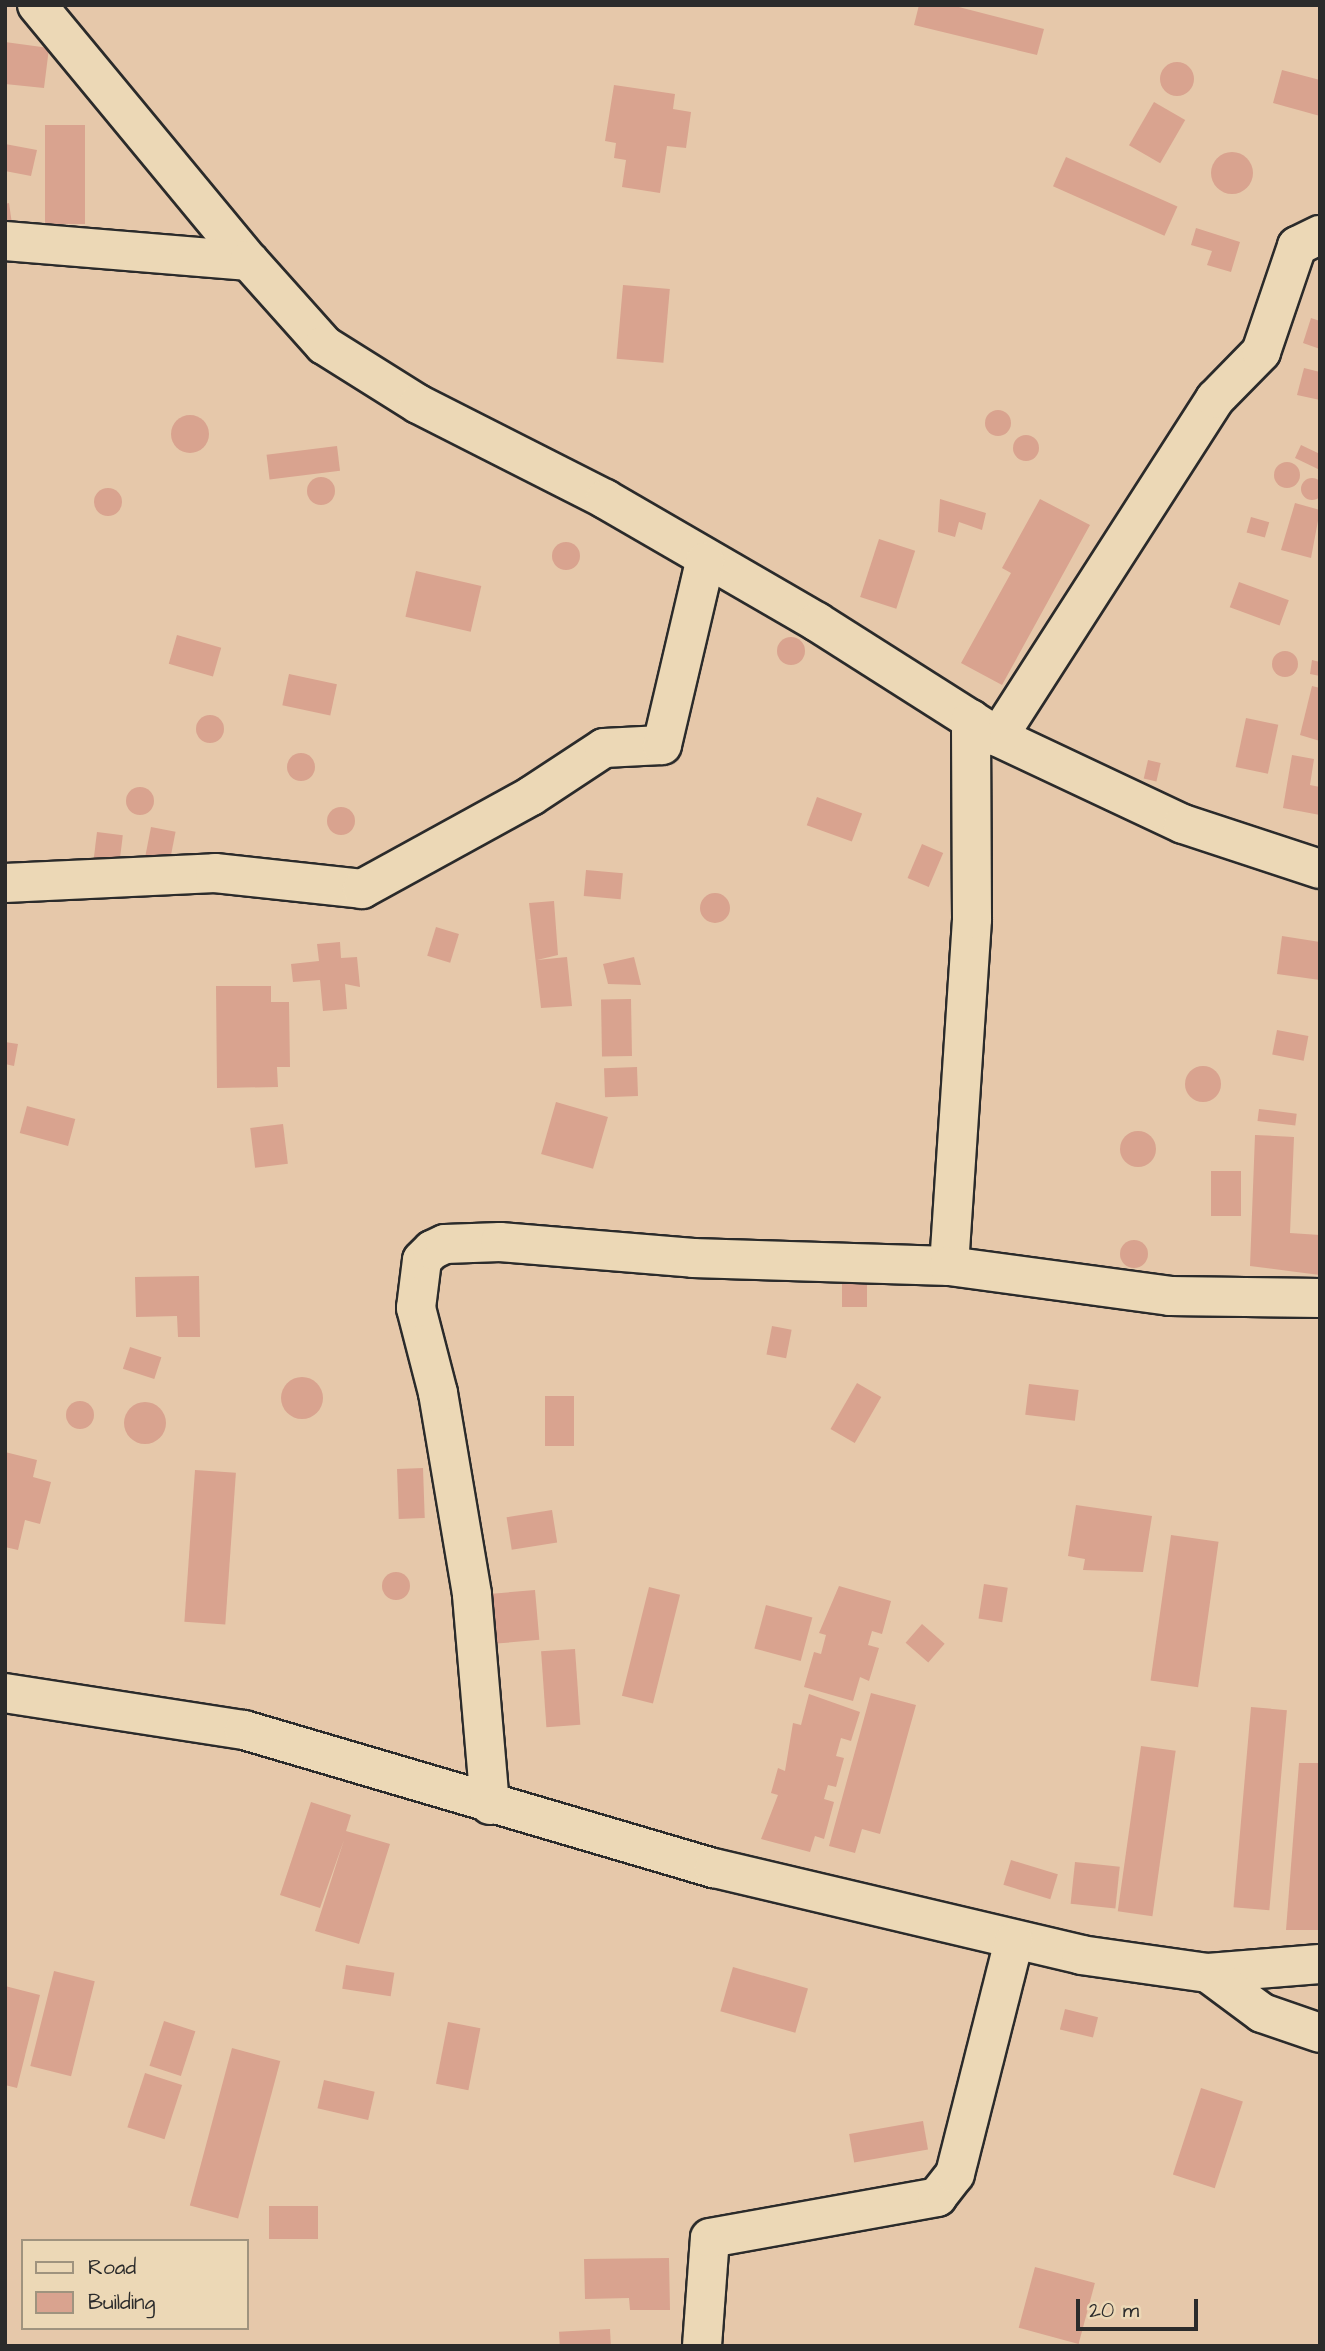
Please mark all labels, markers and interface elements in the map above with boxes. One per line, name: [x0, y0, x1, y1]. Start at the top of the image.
legend: [21, 2239, 248, 2330]
text: Road: [88, 2253, 136, 2282]
scale bar: [1080, 2284, 1202, 2328]
text: Building: [88, 2288, 155, 2317]
text: 20 m: [1089, 2296, 1139, 2325]

